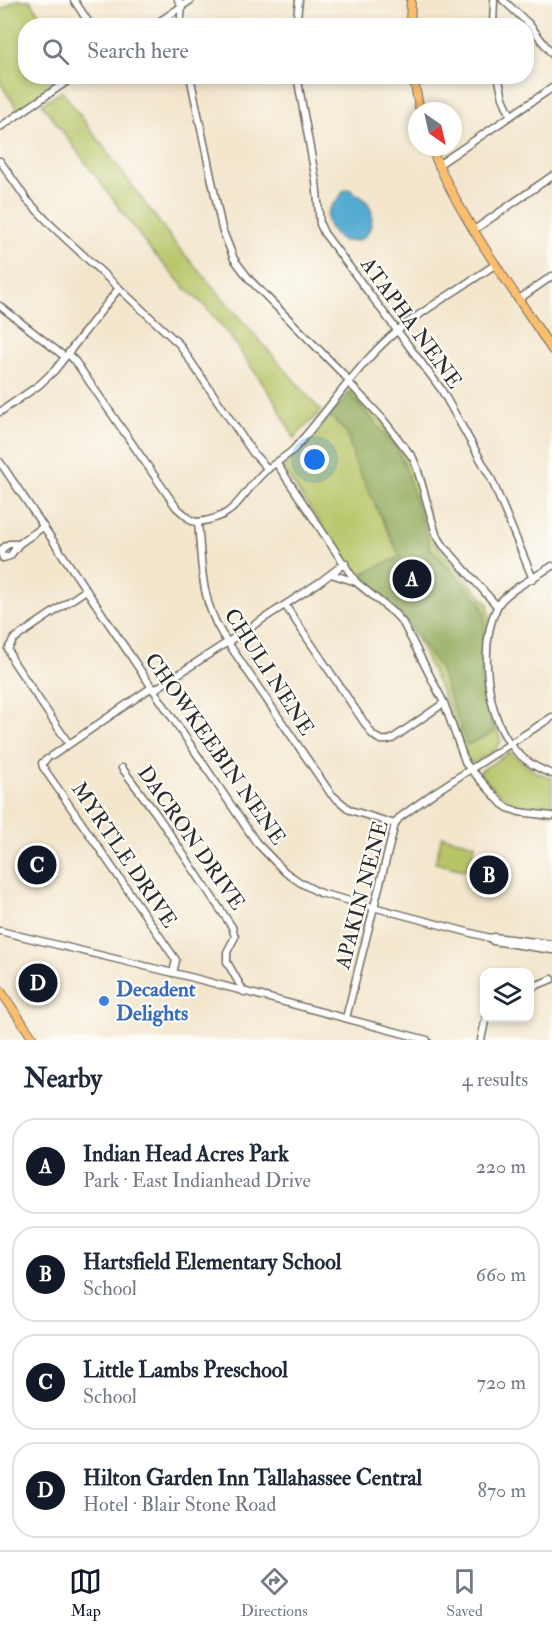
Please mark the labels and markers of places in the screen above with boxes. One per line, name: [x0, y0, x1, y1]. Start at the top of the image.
pin: A: [392, 556, 432, 602]
pin: C: [18, 842, 57, 888]
pin: B: [470, 852, 508, 898]
pin: D: [18, 960, 57, 1006]
place label: Decadent Delights: [116, 976, 196, 1027]
marker: Decadent Delights: [97, 994, 111, 1008]

